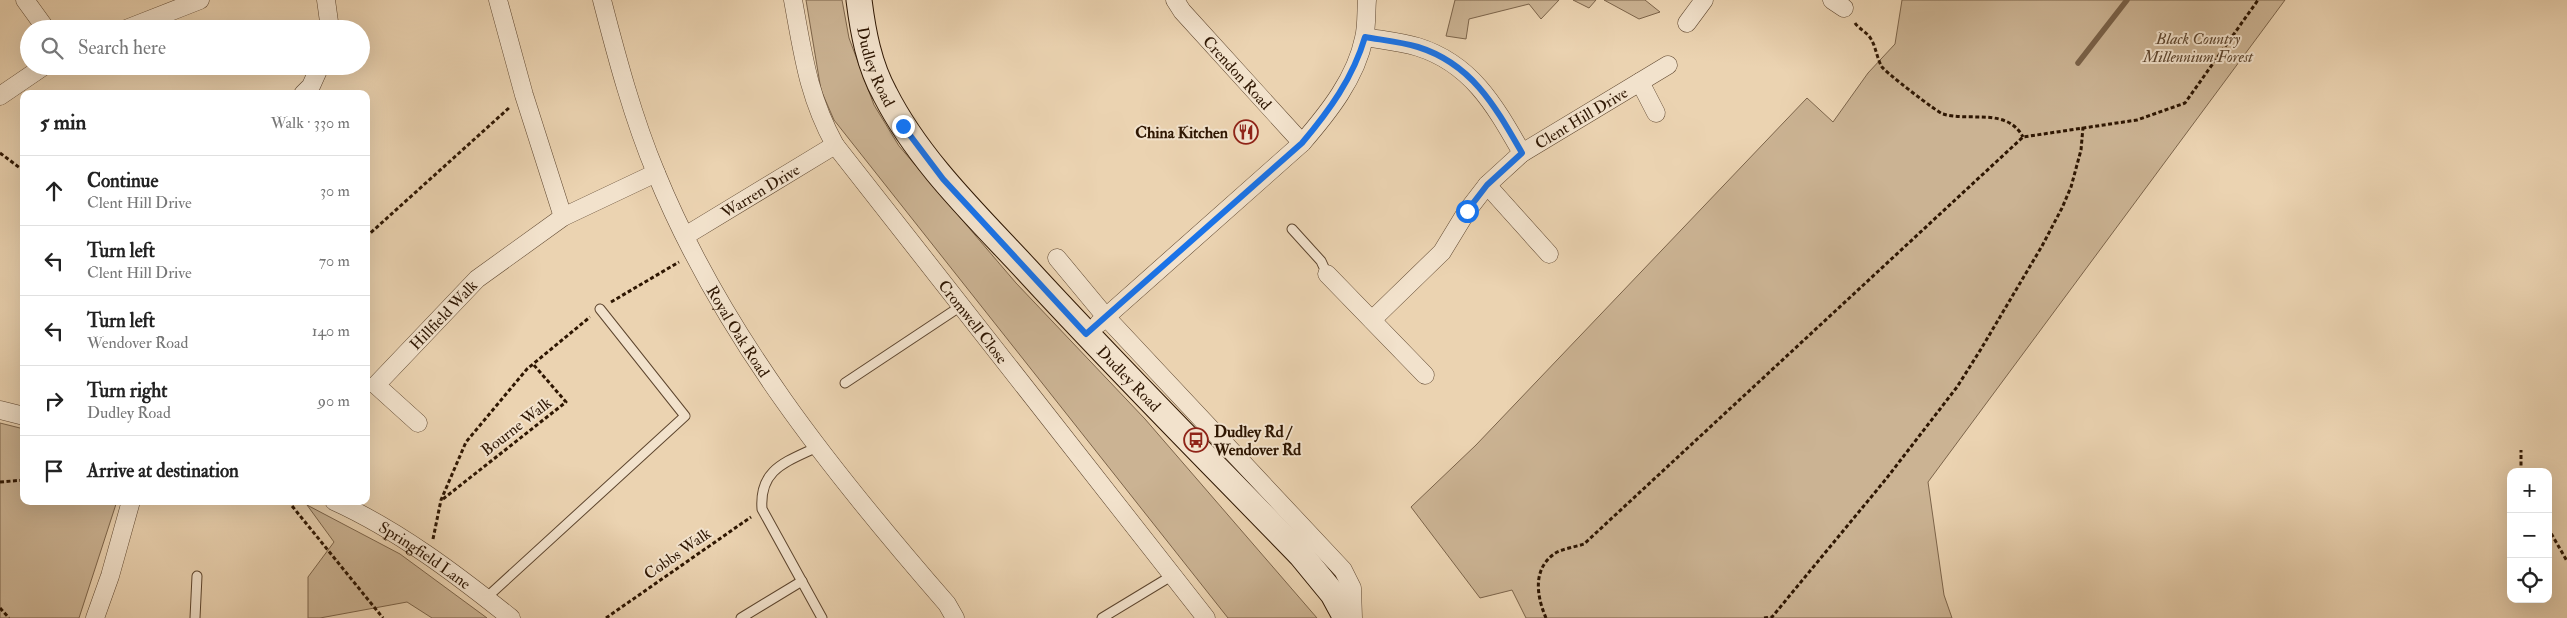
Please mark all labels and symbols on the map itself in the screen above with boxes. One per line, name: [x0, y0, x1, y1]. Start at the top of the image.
street label: Dudley Road: [852, 25, 899, 111]
park label: Black Country Millennium Forest: [2142, 29, 2254, 67]
street label: Crendon Road: [1198, 32, 1276, 114]
street label: Clent Hill Drive: [1532, 82, 1632, 154]
route end: [892, 115, 915, 138]
restaurant icon: China Kitchen: [1233, 119, 1259, 145]
place label: China Kitchen: [1135, 123, 1229, 143]
street label: Warren Drive: [717, 160, 804, 223]
route start: [1456, 200, 1479, 223]
street label: Hillfield Walk: [406, 276, 482, 355]
street label: Cromwell Close: [934, 276, 1012, 368]
street label: Royal Oak Road: [702, 282, 774, 381]
street label: Dudley Road: [1092, 342, 1165, 416]
street label: Bourne Walk: [477, 393, 556, 461]
place label: Dudley Rd / Wendover Rd: [1213, 422, 1301, 460]
bus stop icon: Dudley Rd / Wendover Rd: [1183, 427, 1209, 453]
street label: Springfield Lane: [375, 517, 475, 594]
street label: Cobbs Walk: [640, 523, 715, 584]

